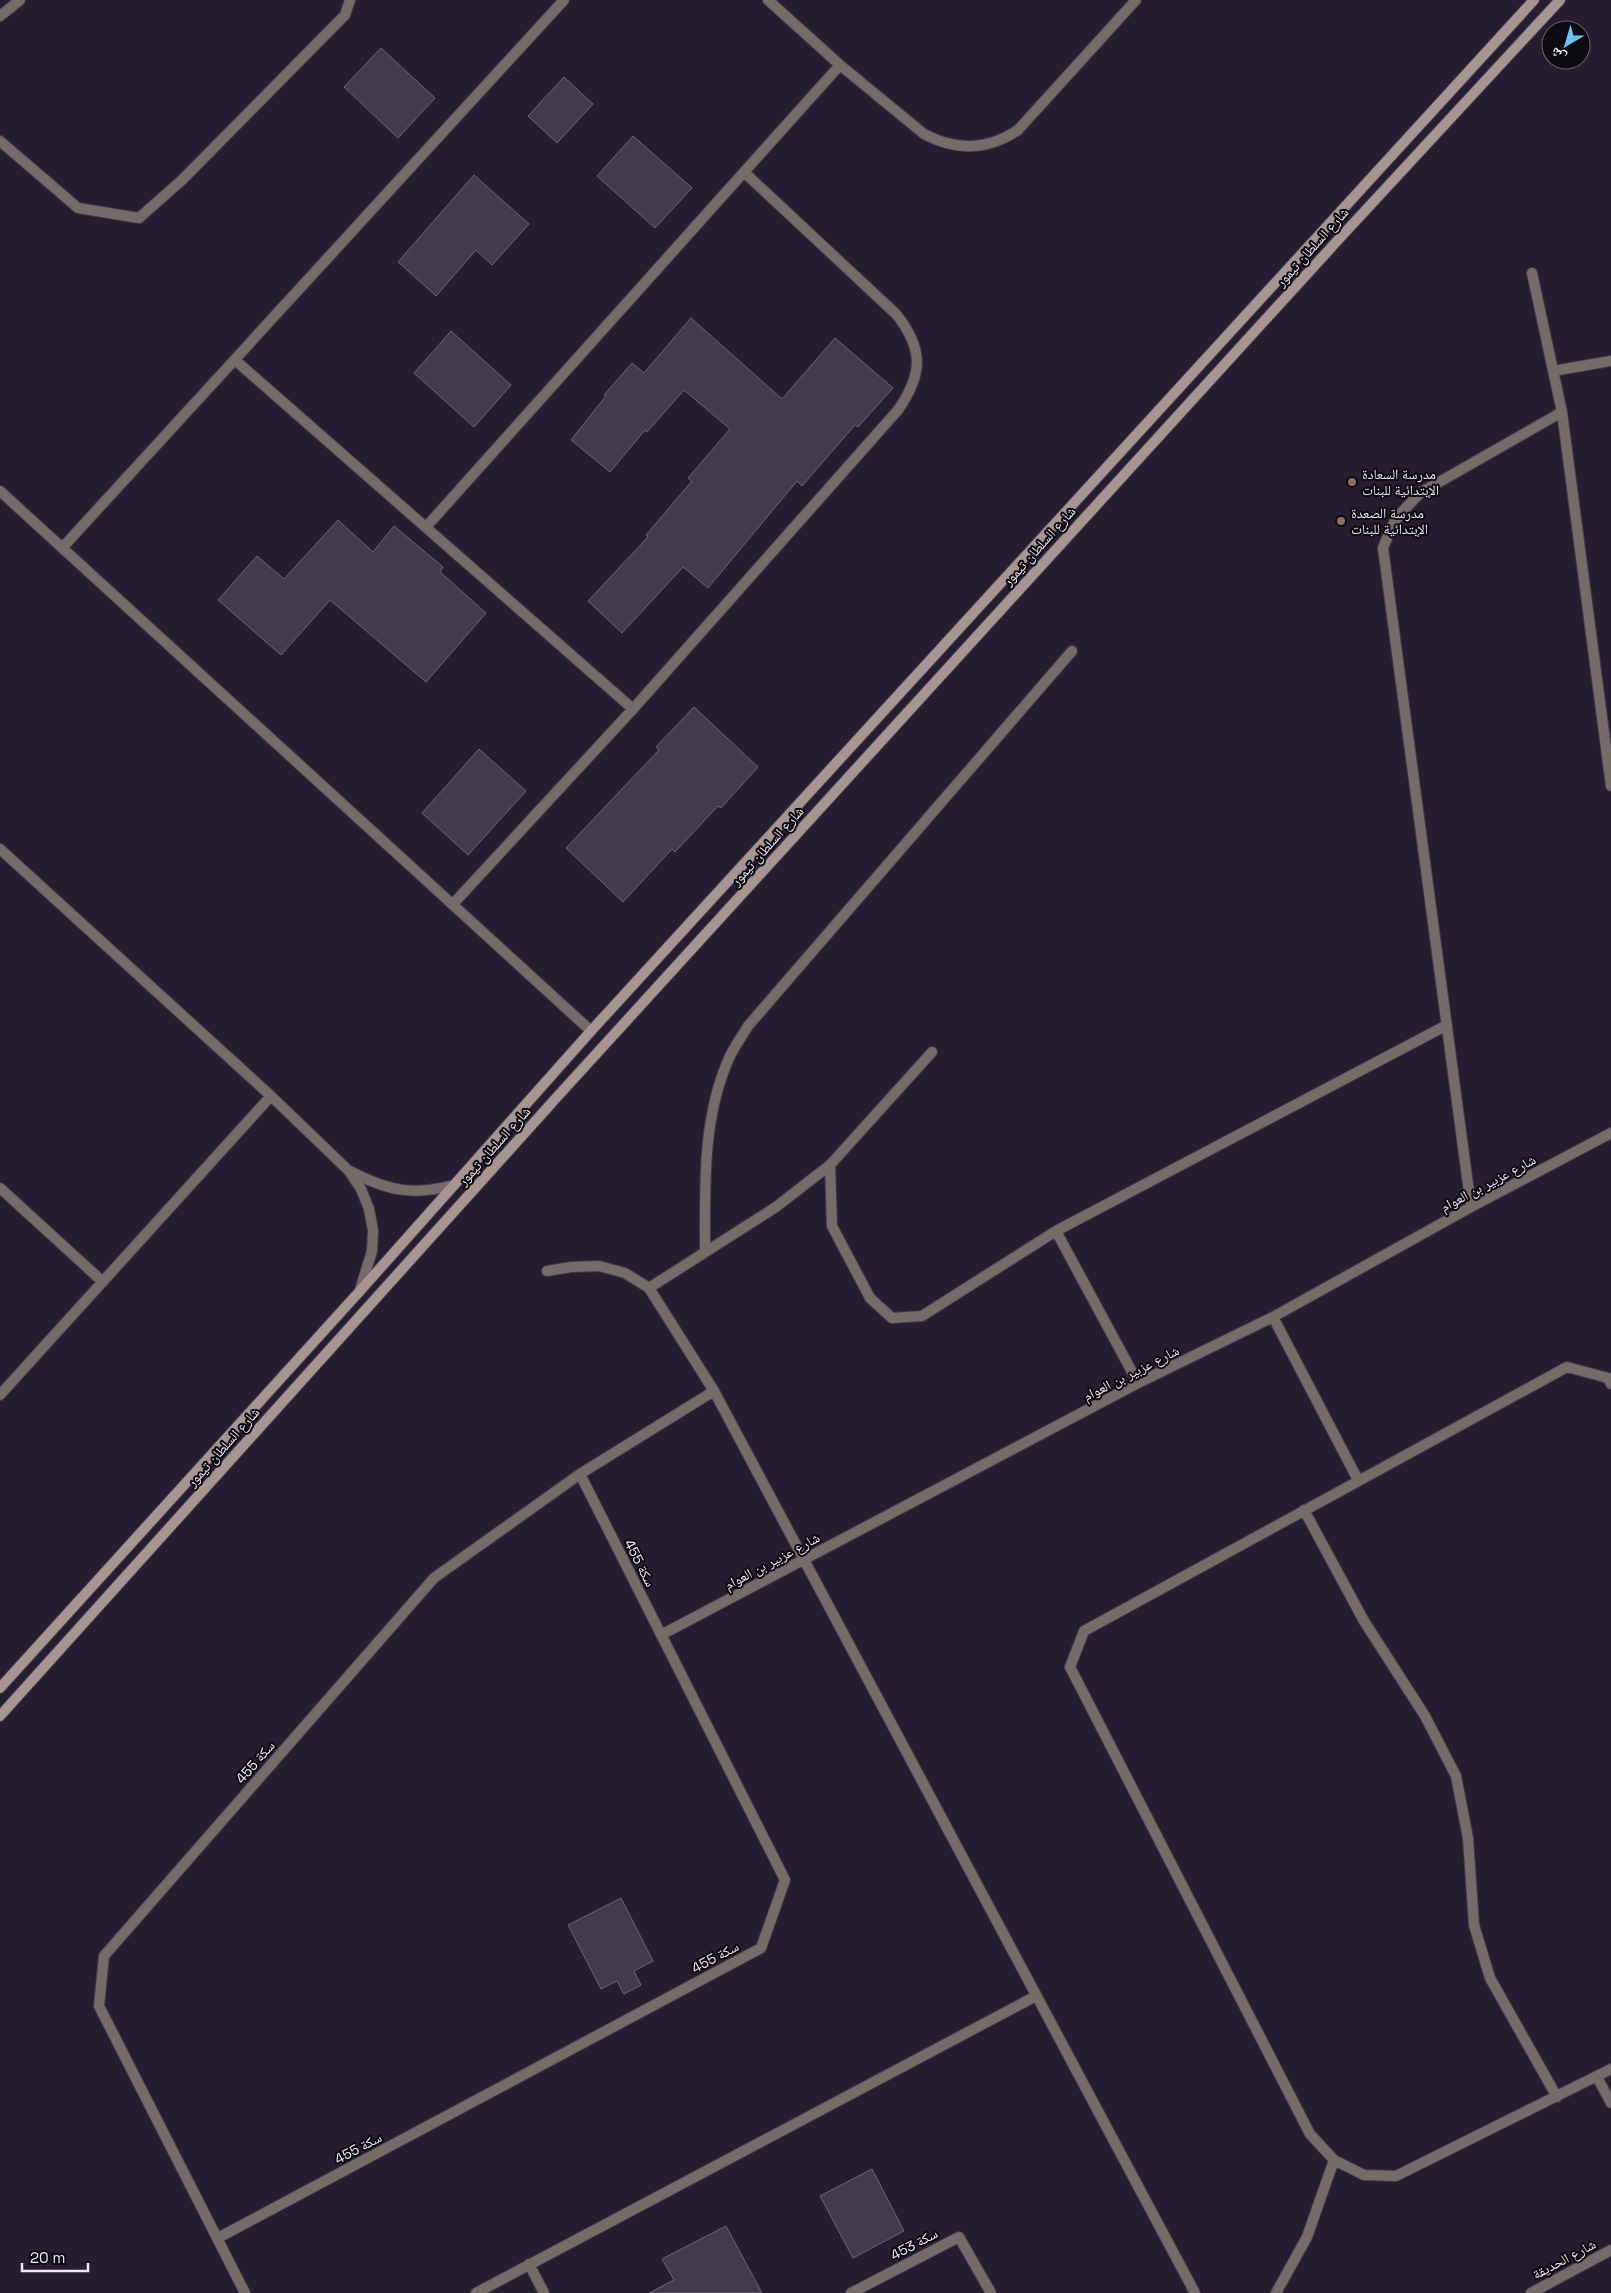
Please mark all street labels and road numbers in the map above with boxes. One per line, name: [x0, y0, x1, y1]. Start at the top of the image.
street label: شارع السلطان تيمور: [1271, 203, 1353, 292]
street label: شارع السلطان تيمور: [998, 502, 1080, 591]
street label: شارع السلطان تيمور: [726, 802, 808, 891]
street label: شارع السلطان تيمور: [453, 1102, 535, 1191]
street label: شارع عزبير بن العوام: [1437, 1150, 1539, 1217]
street label: شارع عزبير بن العوام: [1080, 1341, 1183, 1406]
street label: شارع السلطان تيمور: [182, 1403, 264, 1492]
street label: شارع عزبير بن العوام: [721, 1528, 823, 1595]
street label: سكة 455: [620, 1536, 660, 1590]
street label: سكة 455: [231, 1737, 279, 1787]
street label: سكة 455: [688, 1937, 742, 1977]
street label: سكة 455: [331, 2128, 385, 2168]
street label: سكة 453: [887, 2224, 941, 2264]
street label: شارع الحديقة: [1529, 2235, 1599, 2284]

